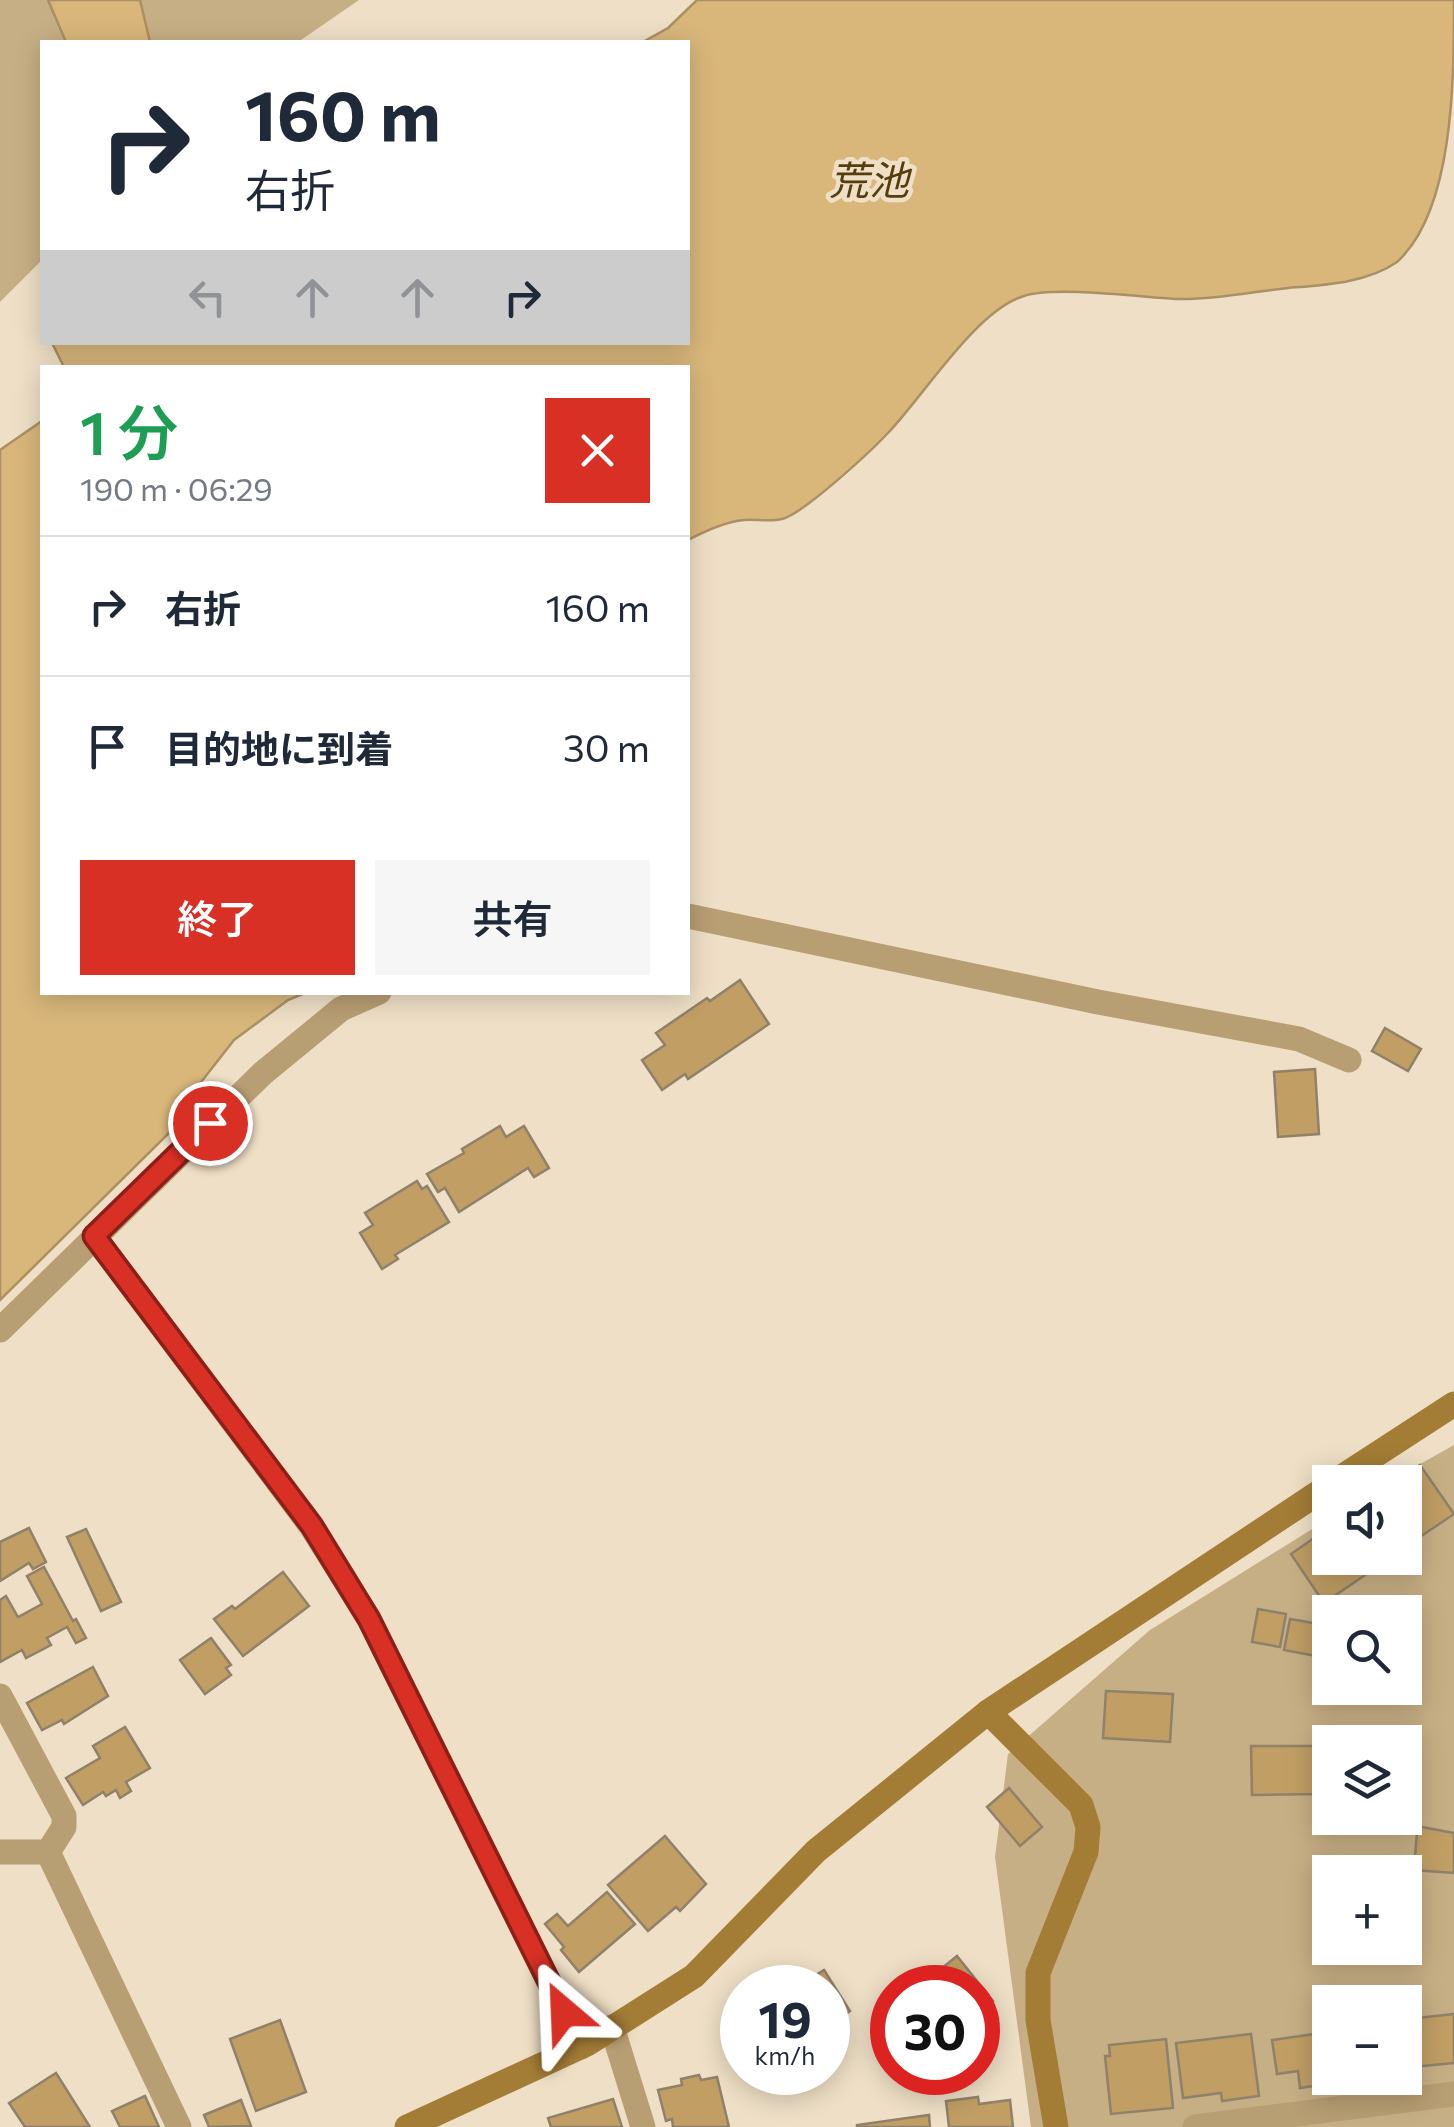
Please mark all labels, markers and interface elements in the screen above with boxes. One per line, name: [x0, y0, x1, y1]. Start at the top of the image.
text: 160 m: [245, 70, 441, 155]
icon: right: [80, 80, 210, 210]
water label: 荒池: [829, 154, 913, 203]
text: 右折: [245, 161, 335, 216]
icon: left: [180, 270, 235, 325]
icon: ahead: [285, 270, 340, 325]
icon: ahead: [390, 270, 445, 325]
icon: right: [495, 270, 550, 325]
text: 1 分: [80, 394, 178, 467]
button: close: [545, 398, 650, 503]
text: 190 m · 06:29: [80, 468, 273, 508]
icon: right: [80, 579, 135, 634]
text: 160 m: [545, 583, 650, 630]
text: 右折: [165, 584, 241, 631]
icon: arrive: [80, 719, 135, 774]
text: 30 m: [563, 723, 650, 770]
text: 目的地に到着: [165, 724, 393, 771]
button: 終了: [80, 860, 355, 975]
button: 共有: [375, 860, 650, 975]
pin: [168, 1081, 253, 1166]
icon: arrive: [183, 1096, 238, 1151]
map controls: [1312, 1465, 1422, 2095]
button: sound: [1312, 1465, 1422, 1575]
button: search: [1312, 1595, 1422, 1705]
button: layers: [1312, 1725, 1422, 1835]
button: +: [1312, 1855, 1422, 1965]
position arrow: [512, 1960, 616, 2064]
speed limit sign: 30: [870, 1965, 1000, 2095]
button: −: [1312, 1985, 1422, 2095]
text: 19: [758, 1987, 812, 2048]
text: km/h: [755, 2040, 815, 2070]

